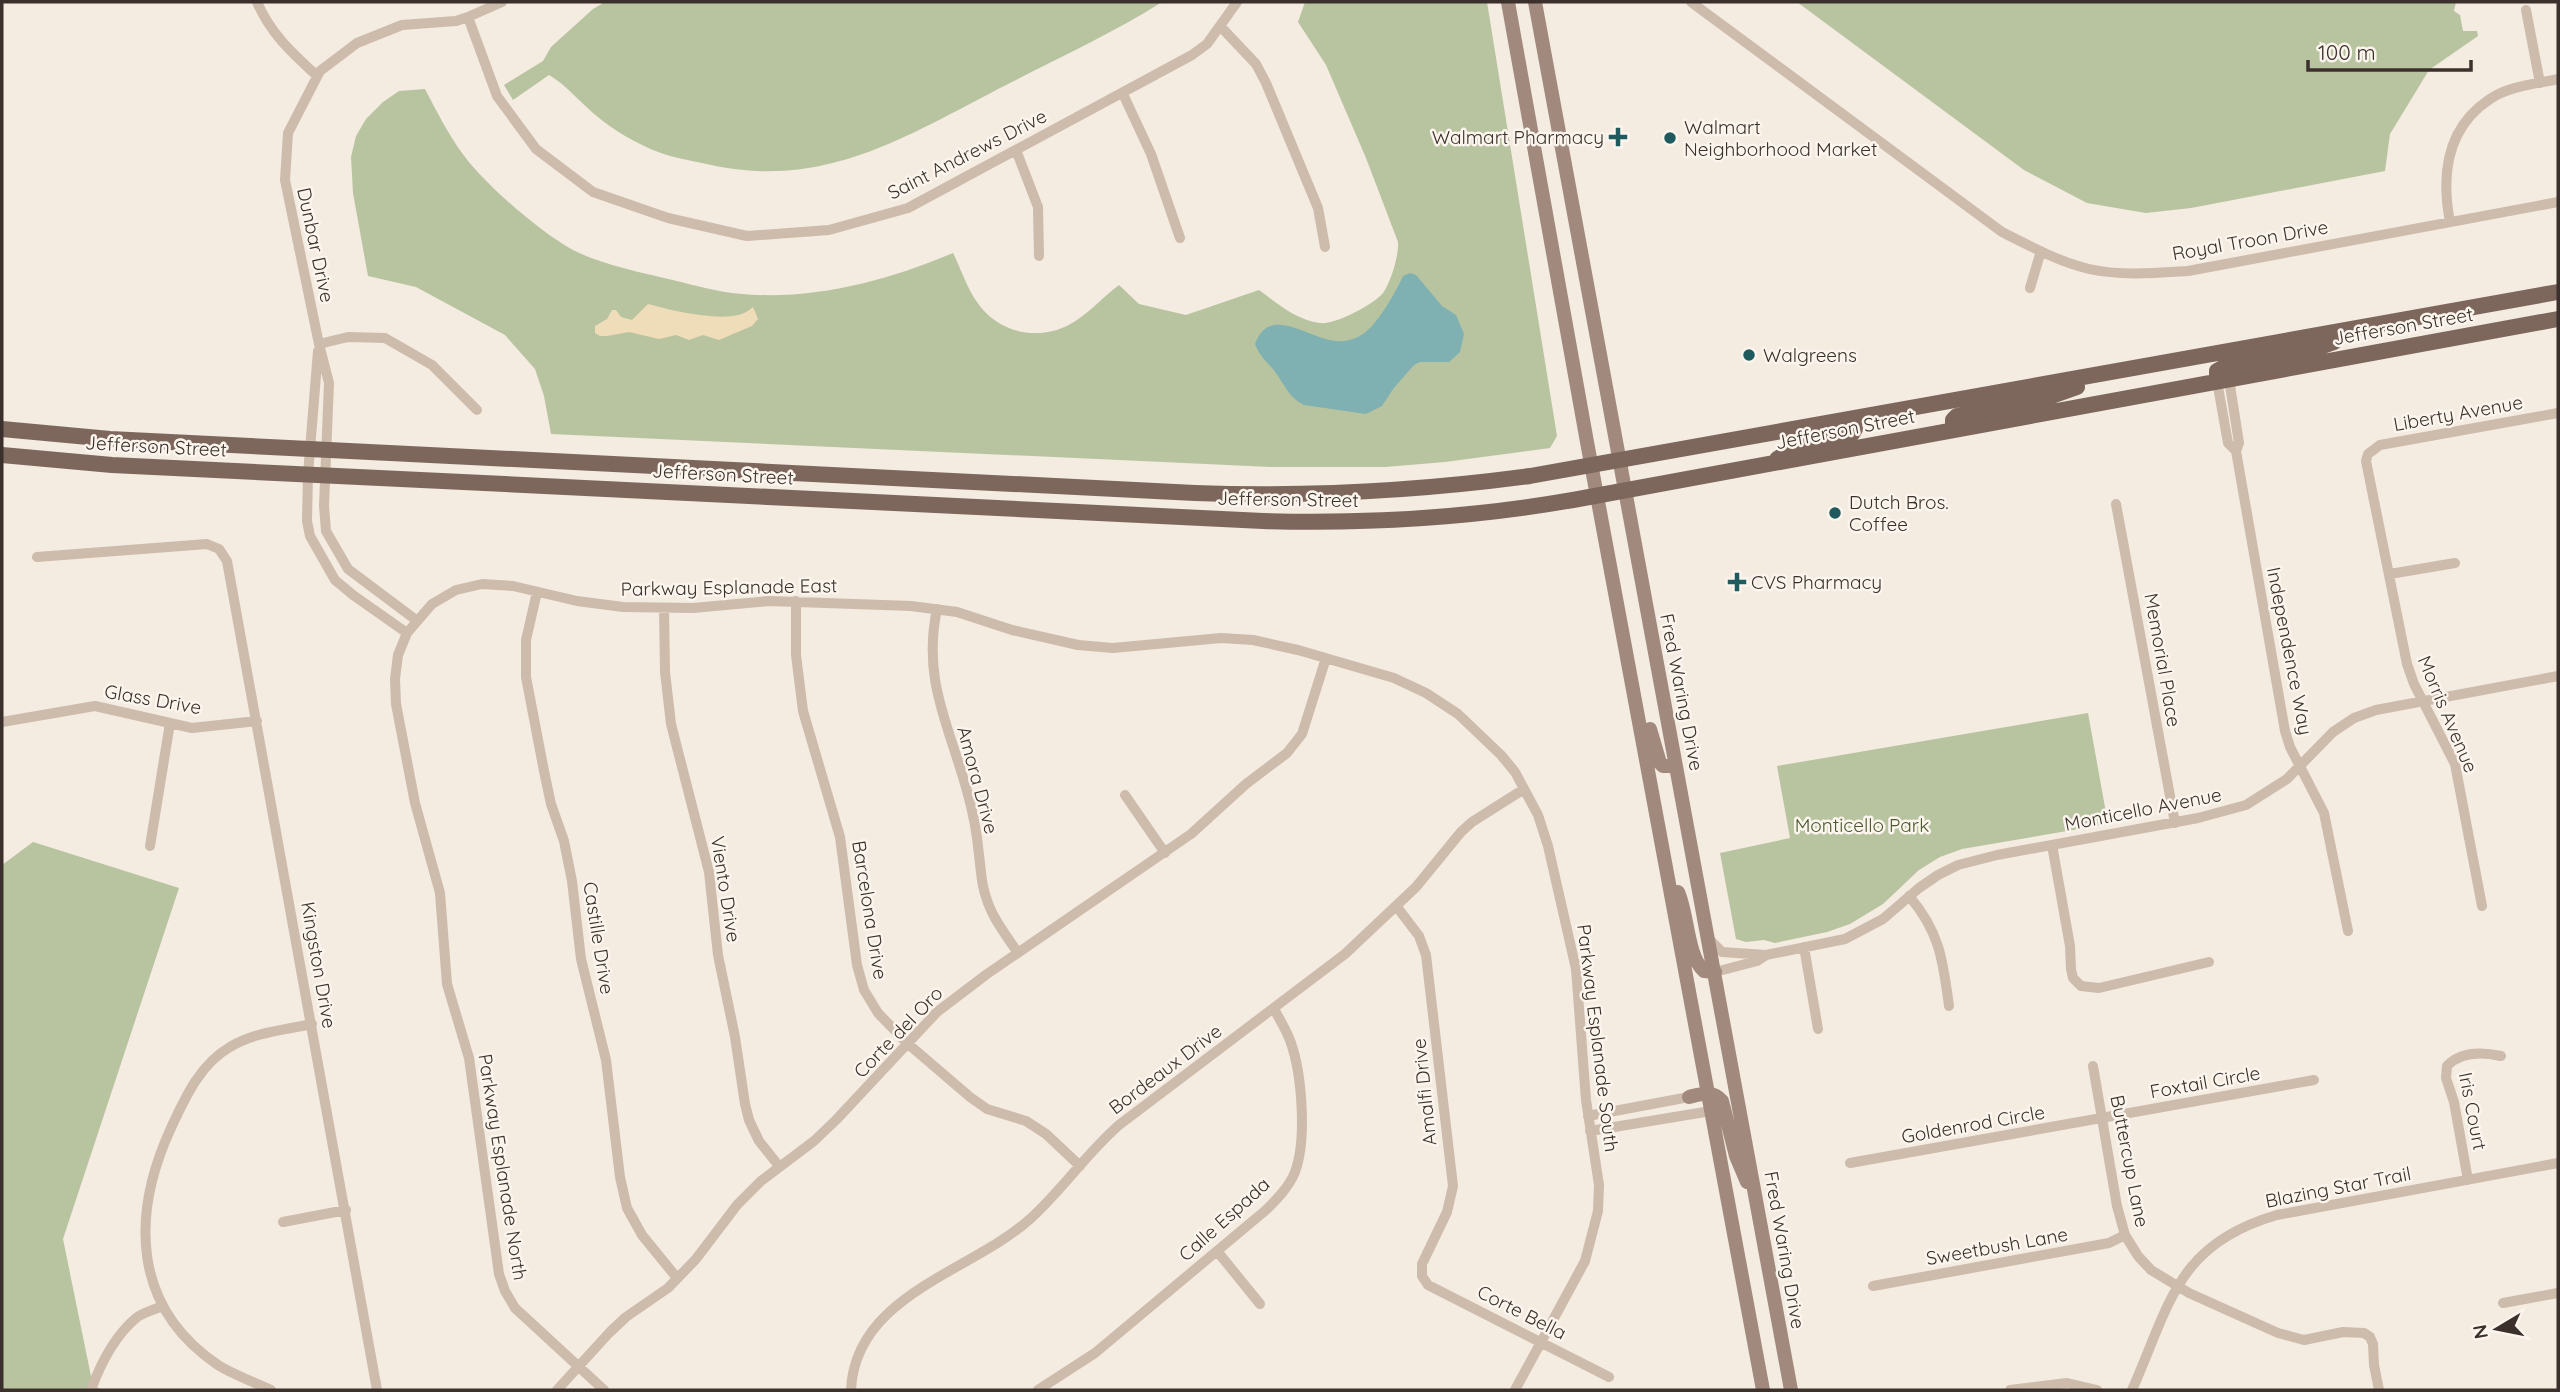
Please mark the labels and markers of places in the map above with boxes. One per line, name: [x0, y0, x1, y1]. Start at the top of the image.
place label: Walmart Neighborhood Market: [1684, 115, 1878, 161]
place label: Walmart Pharmacy: [1432, 125, 1604, 149]
marker: Walmart Pharmacy: [1610, 129, 1626, 145]
marker: Walmart Neighborhood Market: [1662, 130, 1678, 146]
place label: Walgreens: [1763, 343, 1857, 367]
marker: Walgreens: [1741, 347, 1757, 363]
place label: Dutch Bros. Coffee: [1849, 490, 1949, 536]
marker: Dutch Bros. Coffee: [1827, 505, 1843, 521]
place label: CVS Pharmacy: [1751, 570, 1882, 594]
marker: CVS Pharmacy: [1729, 574, 1745, 590]

